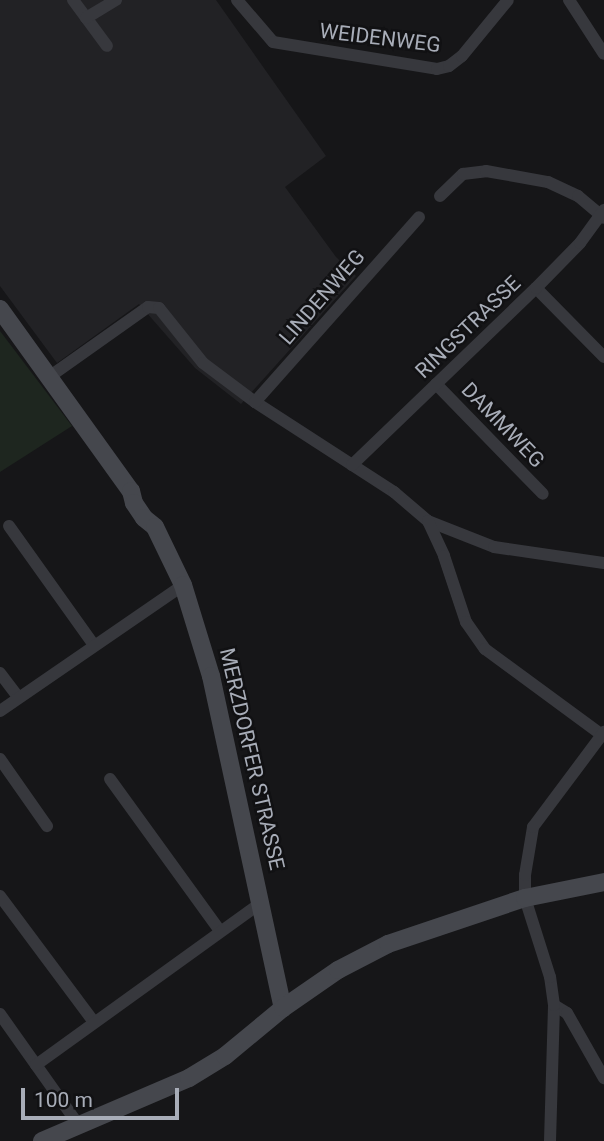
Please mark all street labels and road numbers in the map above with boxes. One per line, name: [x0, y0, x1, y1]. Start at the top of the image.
street label: WEIDENWEG: [318, 18, 442, 58]
street label: LINDENWEG: [274, 244, 370, 350]
street label: RINGSTRASSE: [410, 271, 526, 383]
street label: DAMMWEG: [456, 377, 550, 473]
street label: MERZDORFER STRASSE: [214, 645, 290, 873]

